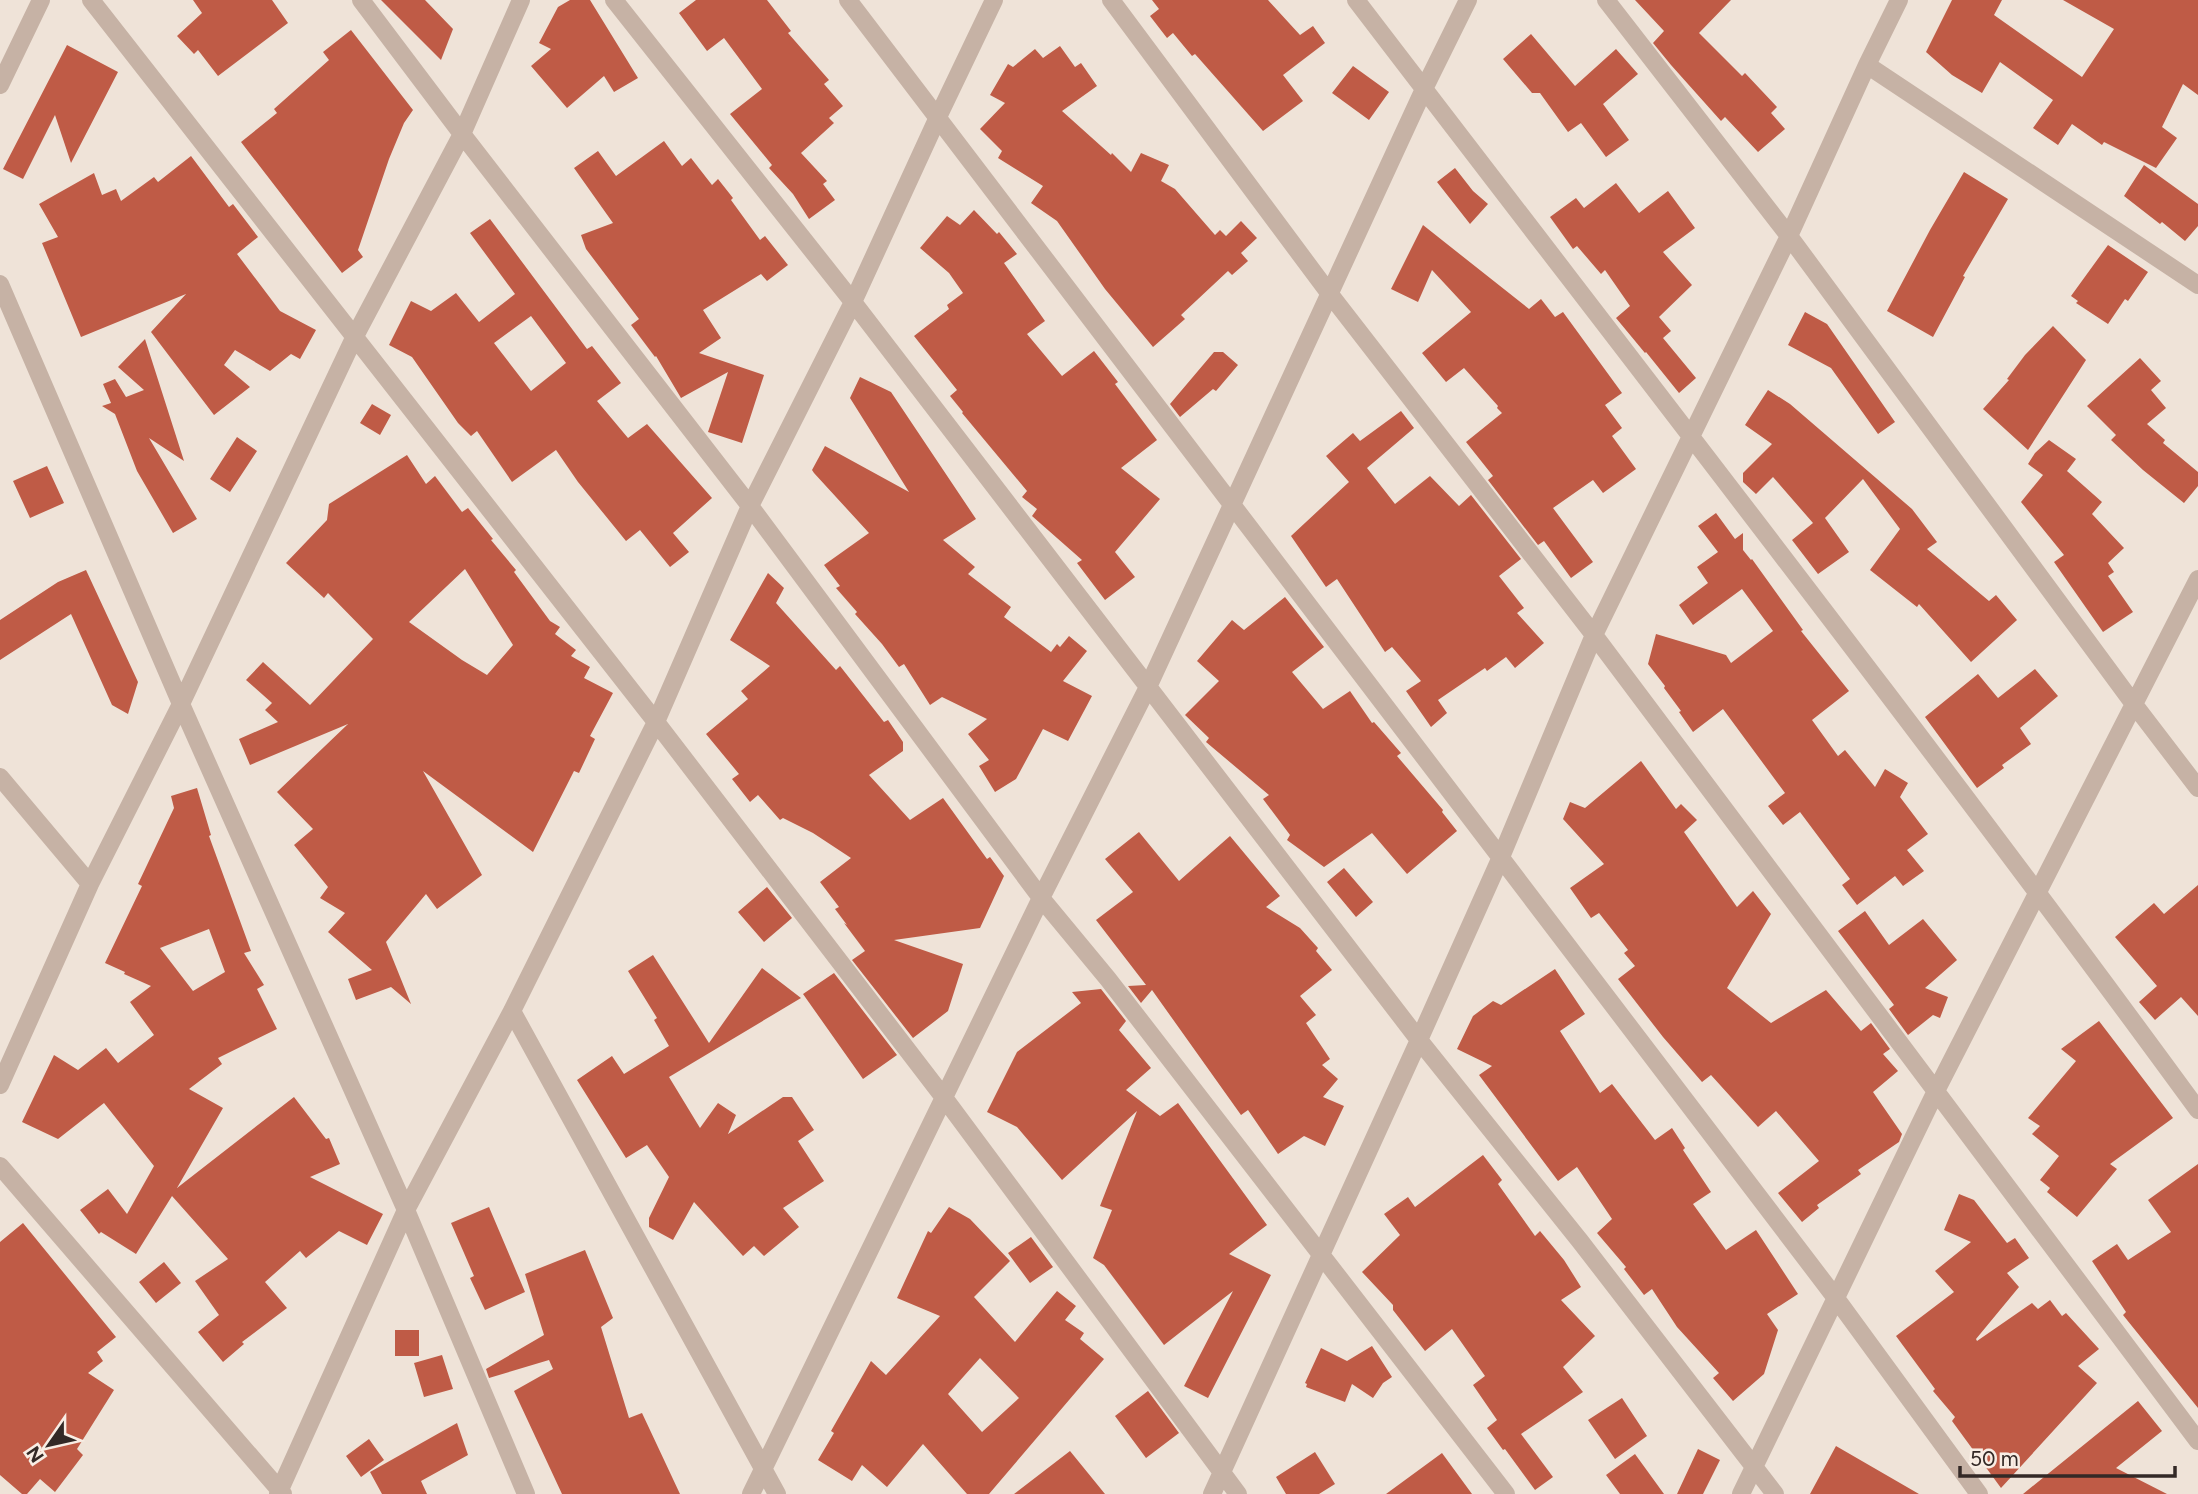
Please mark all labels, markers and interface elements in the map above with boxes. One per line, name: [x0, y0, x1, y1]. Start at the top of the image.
north arrow: [14, 1410, 84, 1480]
scale bar: [1960, 1434, 2175, 1478]
text: N: [22, 1442, 49, 1467]
text: 50 m: [1970, 1446, 2019, 1471]

